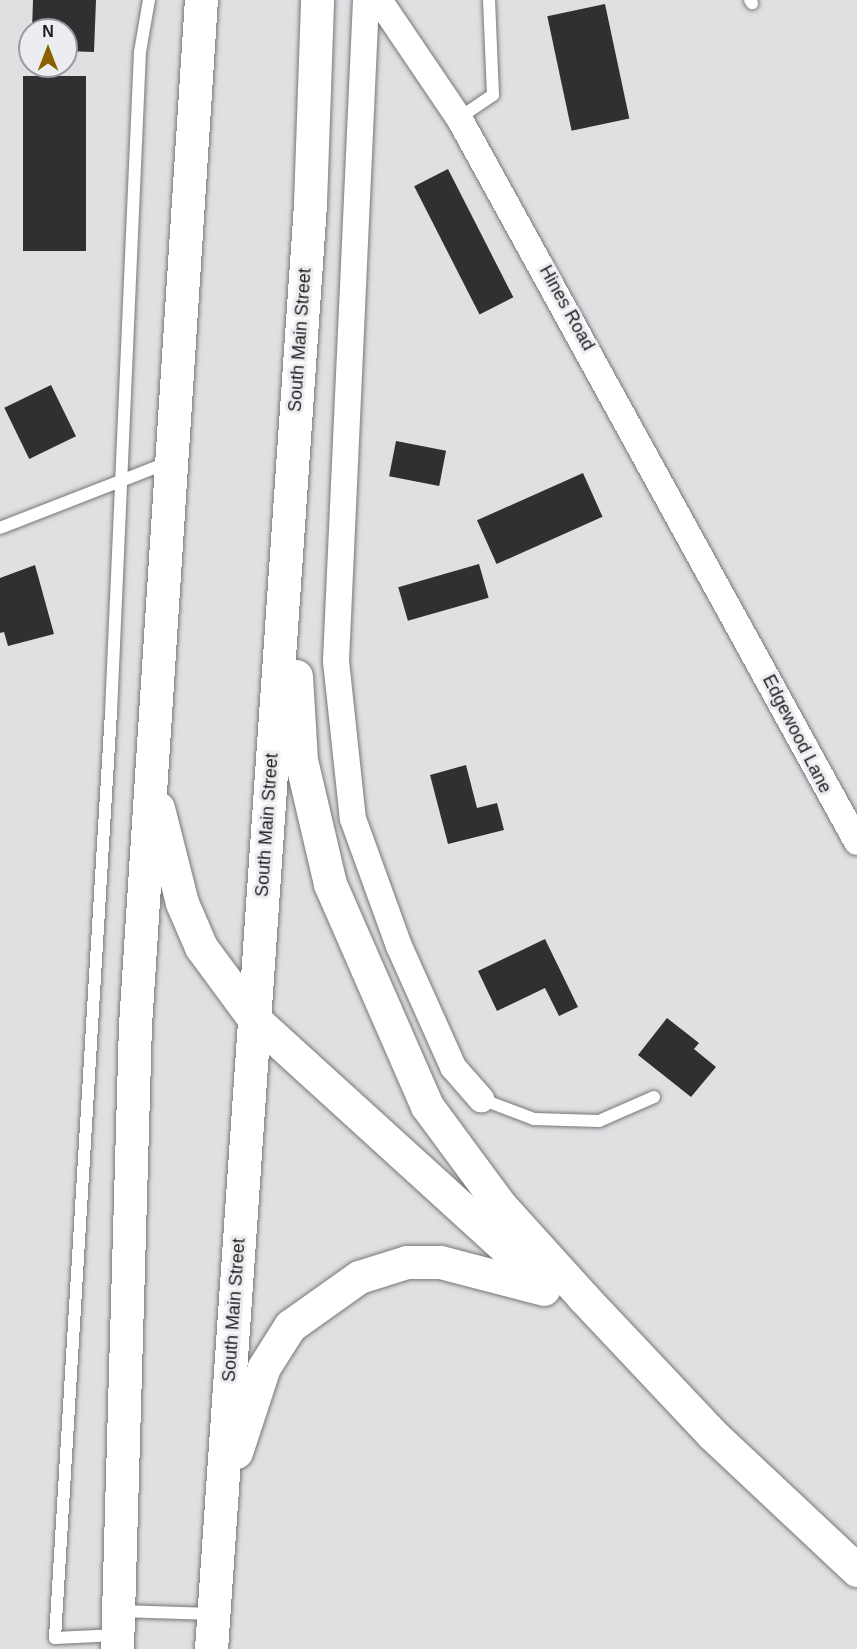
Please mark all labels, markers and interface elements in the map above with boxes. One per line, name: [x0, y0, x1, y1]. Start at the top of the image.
north arrow: [18, 18, 78, 78]
text: N: [42, 23, 54, 40]
street label: Hines Road: [535, 262, 599, 354]
street label: South Main Street: [284, 267, 316, 413]
street label: Edgewood Lane: [758, 671, 836, 797]
street label: South Main Street: [251, 752, 283, 898]
street label: South Main Street: [218, 1237, 250, 1383]

